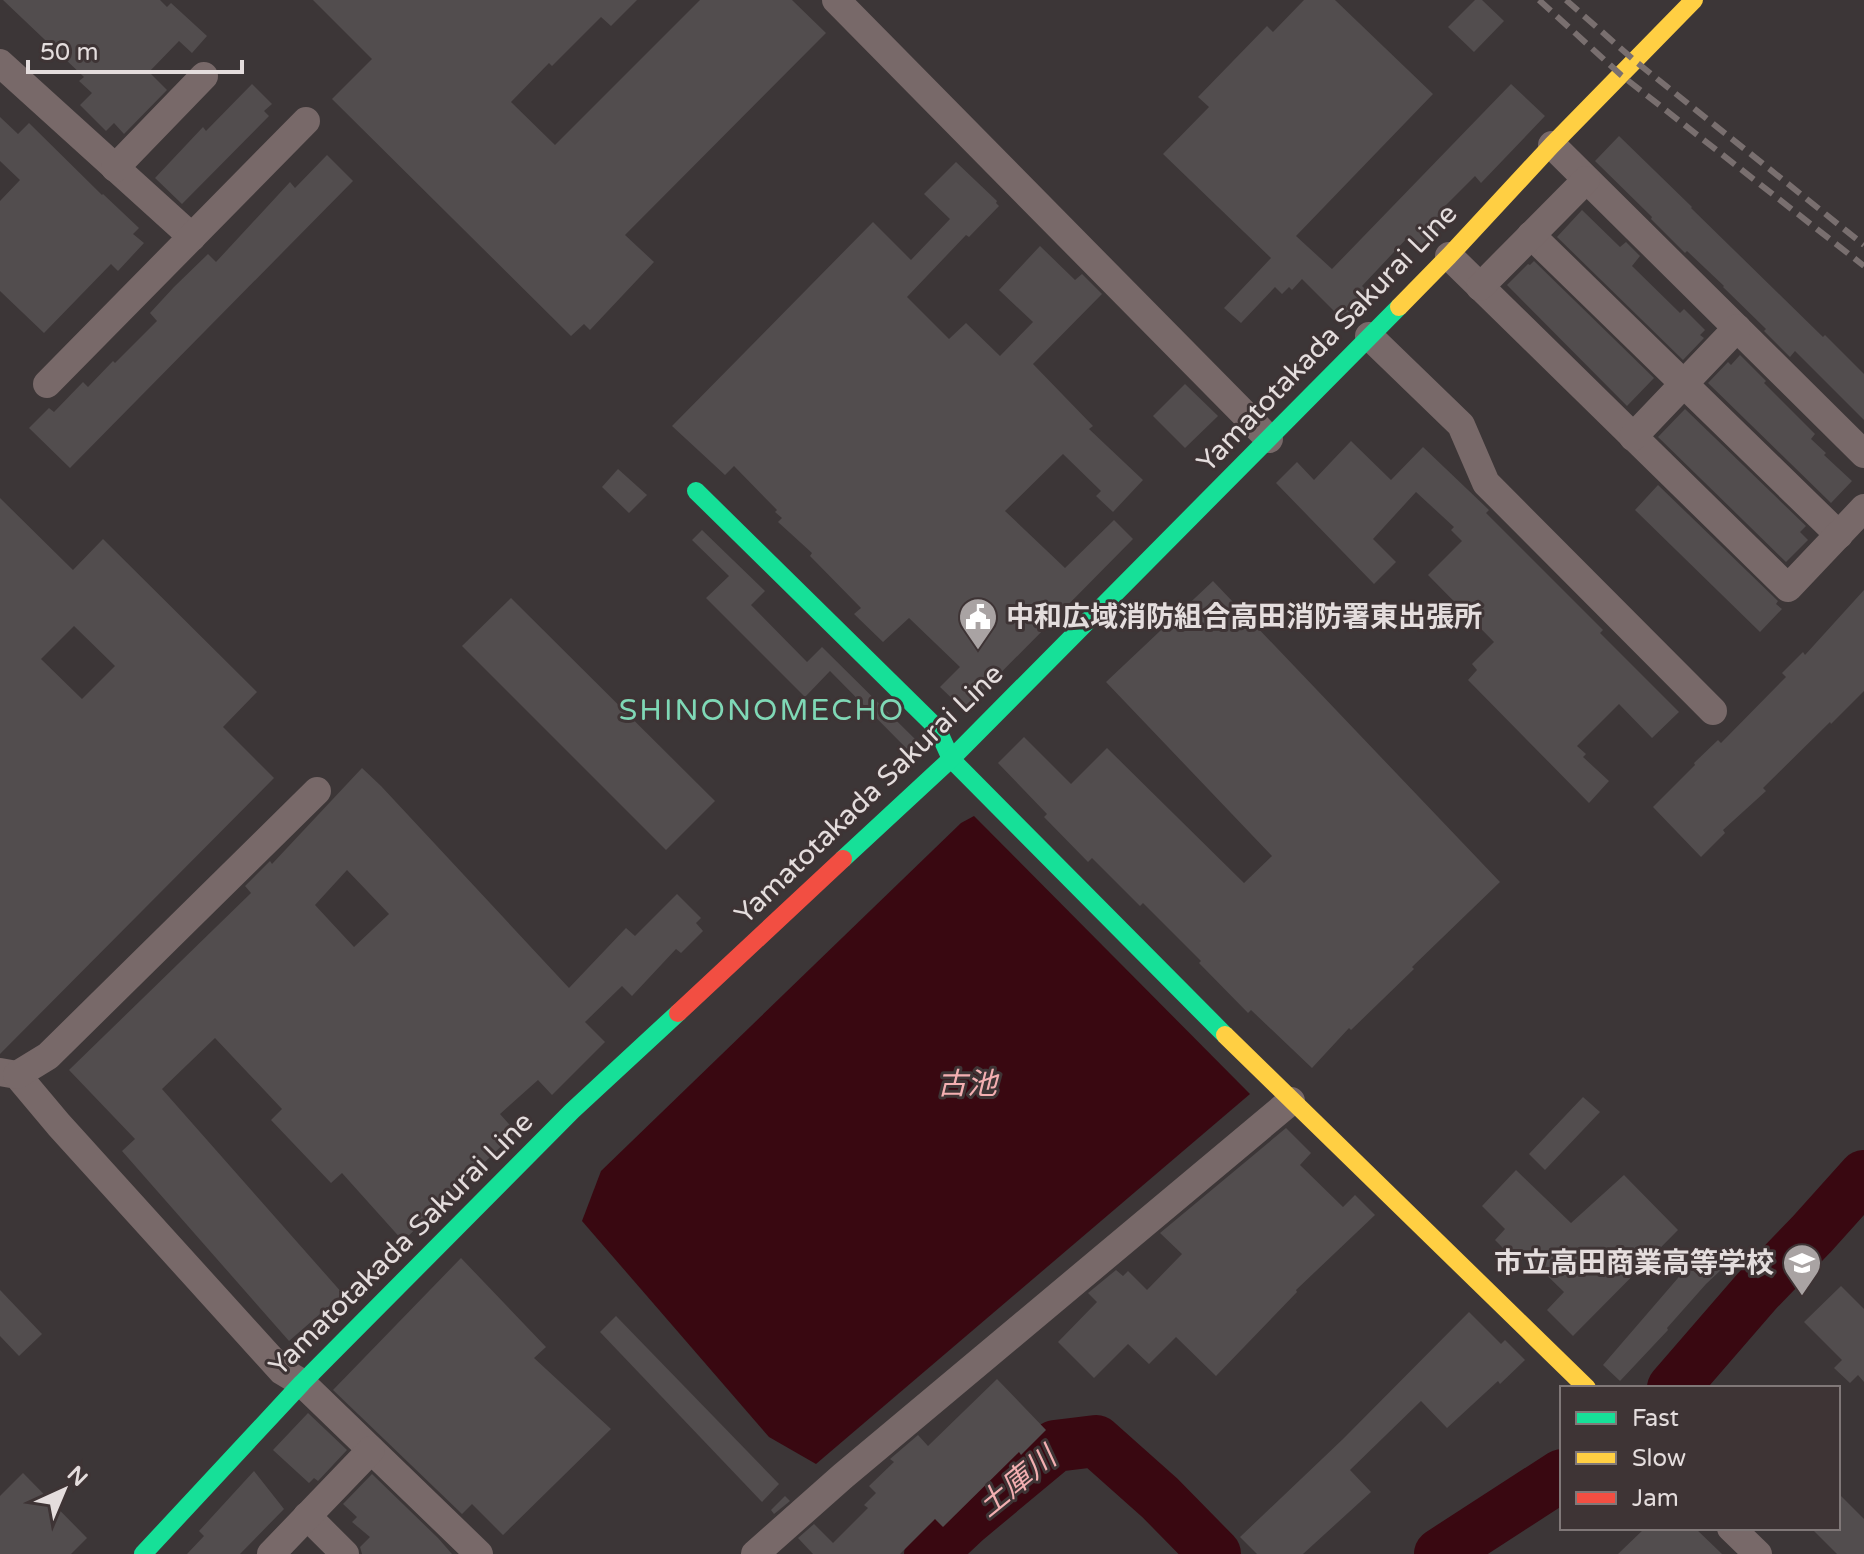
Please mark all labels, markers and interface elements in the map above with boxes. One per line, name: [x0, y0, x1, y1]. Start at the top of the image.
scale bar: [28, 24, 242, 74]
text: 50 m: [40, 38, 98, 67]
street label: Yamatotakada Sakurai Line: [1190, 197, 1464, 479]
public building icon: 中和広域消防組合高田消防署東出張所: [957, 596, 999, 651]
place label: 中和広域消防組合高田消防署東出張所: [1006, 600, 1482, 634]
street label: Yamatotakada Sakurai Line: [728, 657, 1010, 931]
district label: SHINONOMECHO: [619, 692, 905, 729]
water label: 古池: [937, 1066, 1000, 1103]
street label: Yamatotakada Sakurai Line: [262, 1105, 540, 1383]
school or university icon: 市立高田商業高等学校: [1781, 1242, 1823, 1297]
place label: 市立高田商業高等学校: [1494, 1246, 1774, 1280]
legend: [1560, 1386, 1840, 1530]
text: Fast: [1632, 1404, 1679, 1433]
water label: 土庫川: [970, 1437, 1066, 1525]
text: Slow: [1632, 1444, 1686, 1473]
north arrow: [24, 1450, 104, 1530]
text: N: [62, 1461, 93, 1492]
text: Jam: [1632, 1484, 1679, 1513]

